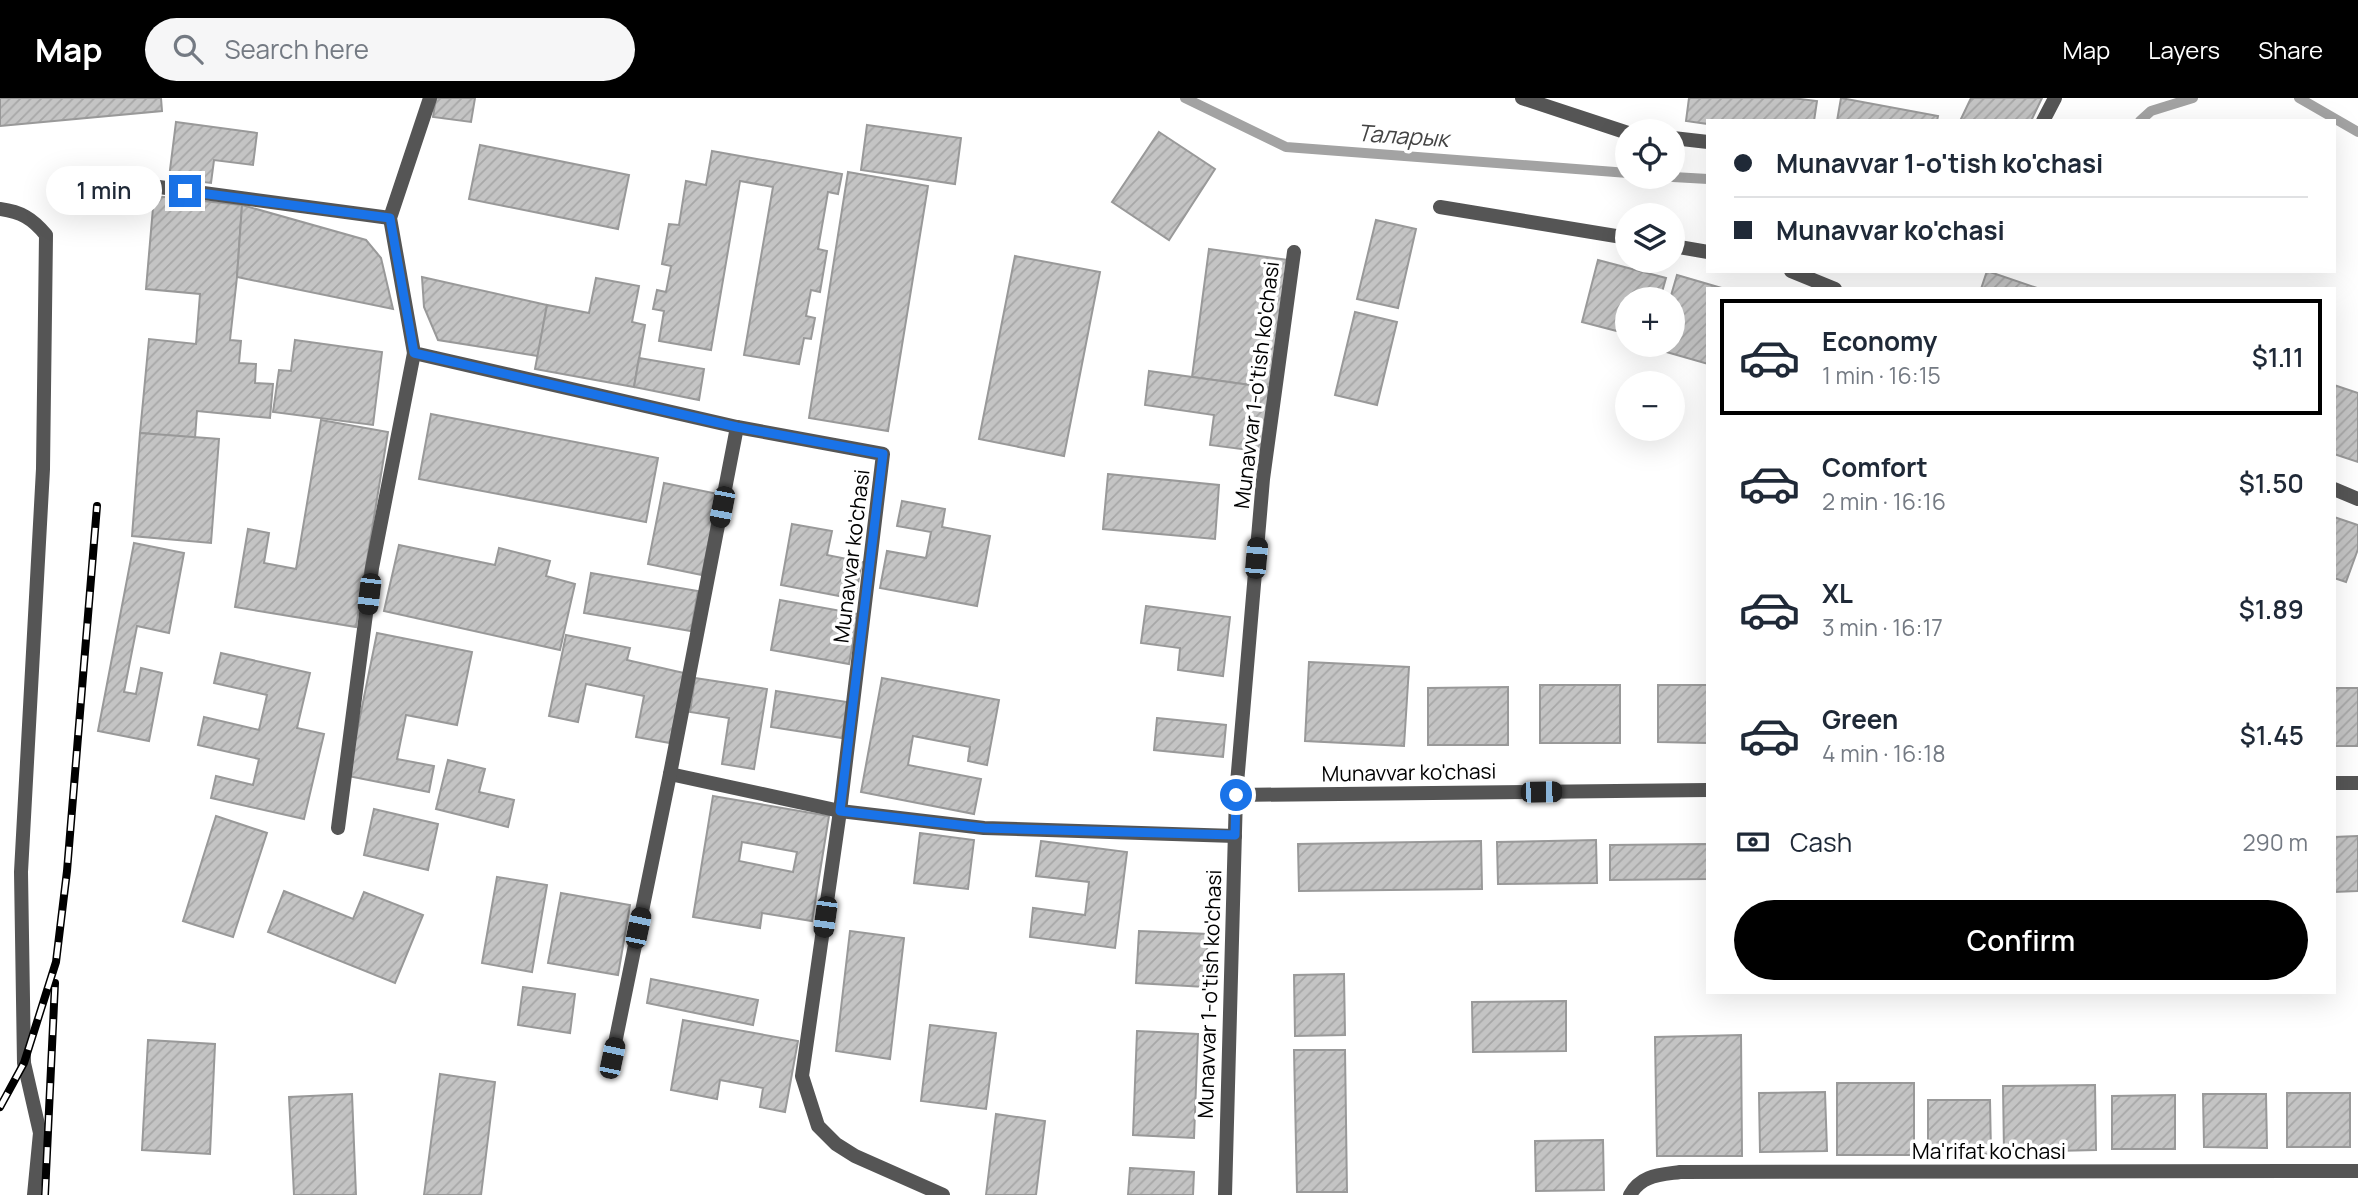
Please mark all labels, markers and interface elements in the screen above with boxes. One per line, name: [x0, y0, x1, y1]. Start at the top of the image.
search box: [145, 18, 635, 81]
text: Map: [35, 27, 103, 72]
icon: search: [169, 30, 207, 68]
text: Search here: [225, 31, 369, 67]
text: Map: [2063, 33, 2110, 66]
text: Layers: [2148, 33, 2220, 66]
text: Share: [2258, 33, 2323, 66]
water label: Таларык: [1356, 116, 1453, 154]
map controls: [1615, 119, 1685, 441]
button: locate: [1615, 119, 1685, 189]
text: Munavvar 1-o'tish ko'chasi: [1776, 145, 2103, 181]
callout: 1 min: [45, 166, 160, 216]
text: 1 min: [77, 174, 131, 206]
route end: [169, 175, 201, 207]
button: layers: [1615, 203, 1685, 273]
text: Munavvar ko'chasi: [1776, 212, 2005, 248]
street label: Munavvar 1-o'tish ko'chasi: [1227, 260, 1285, 510]
button: +: [1615, 287, 1685, 357]
text: Economy: [1822, 323, 1937, 359]
icon: car: [1738, 326, 1801, 389]
text: $1.11: [2252, 339, 2304, 375]
text: 1 min · 16:15: [1822, 359, 1941, 391]
button: −: [1615, 371, 1685, 441]
text: Comfort: [1822, 449, 1928, 485]
icon: car: [1738, 452, 1801, 515]
text: $1.50: [2239, 465, 2304, 501]
street label: Munavvar ko'chasi: [826, 468, 876, 644]
car: [708, 484, 737, 530]
text: 2 min · 16:16: [1822, 485, 1946, 517]
car: [1244, 536, 1269, 580]
car: [357, 572, 382, 616]
text: XL: [1822, 575, 1853, 611]
icon: car: [1738, 578, 1801, 641]
text: $1.89: [2239, 591, 2304, 627]
text: 3 min · 16:17: [1822, 611, 1943, 643]
text: Green: [1822, 701, 1898, 737]
icon: car: [1738, 704, 1801, 767]
text: $1.45: [2240, 717, 2304, 753]
text: 4 min · 16:18: [1822, 737, 1946, 769]
street label: Munavvar ko'chasi: [1321, 756, 1497, 788]
route start: [1220, 779, 1252, 811]
car: [1520, 781, 1563, 803]
icon: cash: [1734, 823, 1772, 861]
text: Cash: [1790, 824, 1852, 860]
text: 290 m: [2242, 826, 2308, 858]
street label: Munavvar 1-o'tish ko'chasi: [1191, 869, 1227, 1119]
car: [812, 895, 839, 939]
button: Confirm: [1734, 900, 2308, 980]
car: [624, 905, 653, 951]
car: [598, 1035, 627, 1081]
street label: Ma'rifat ko'chasi: [1912, 1137, 2066, 1165]

